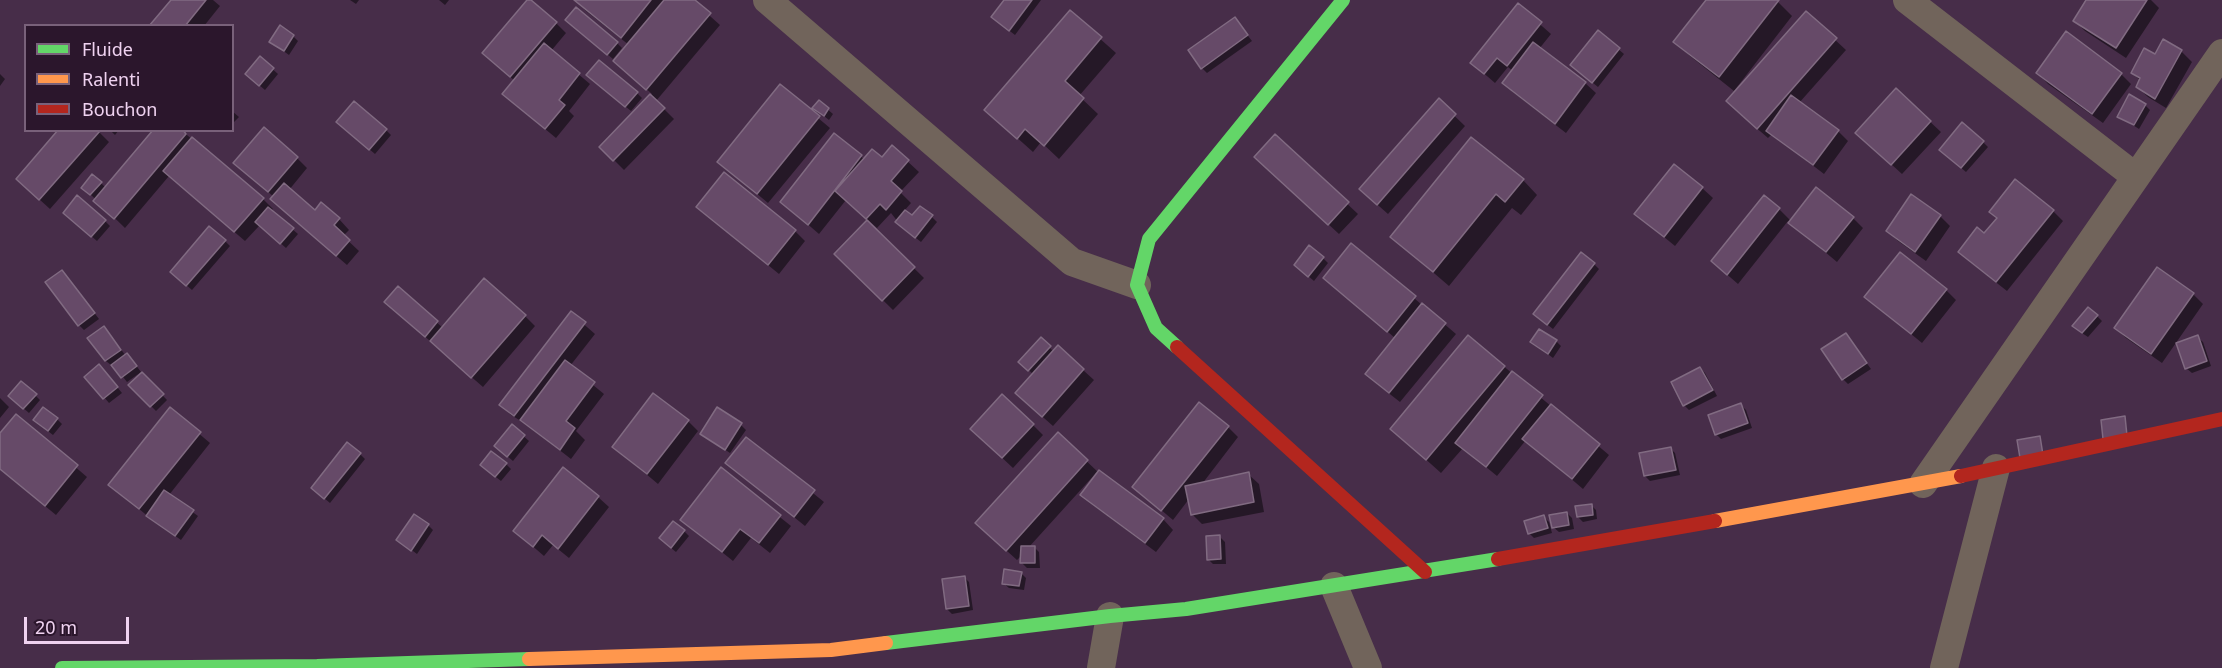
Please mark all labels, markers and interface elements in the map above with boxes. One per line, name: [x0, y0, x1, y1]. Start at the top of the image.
legend: [24, 24, 234, 132]
text: Fluide: [82, 37, 133, 61]
text: Ralenti: [82, 67, 140, 91]
text: Bouchon: [82, 97, 158, 121]
scale bar: [27, 605, 132, 643]
text: 20 m: [35, 615, 77, 639]

